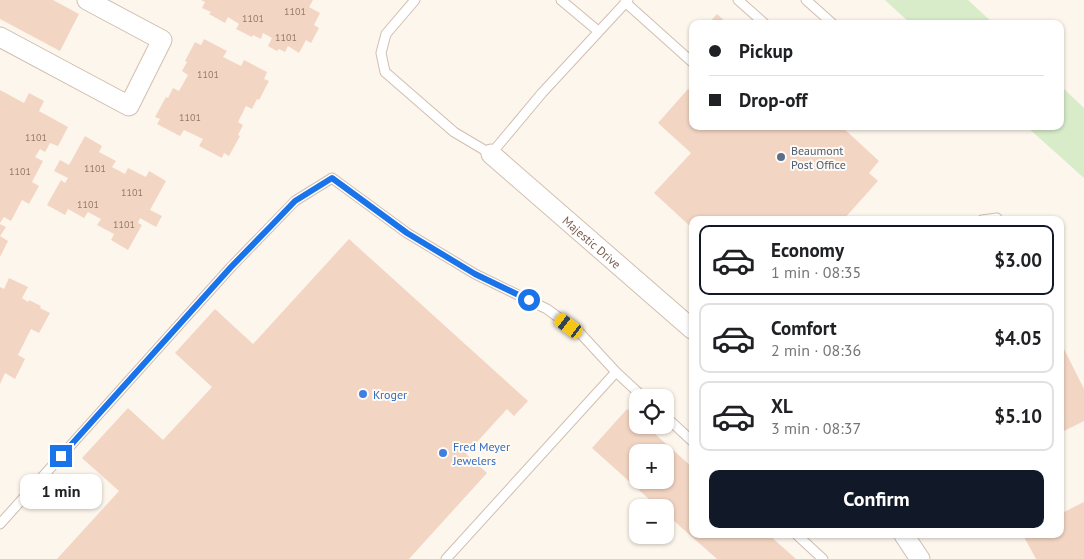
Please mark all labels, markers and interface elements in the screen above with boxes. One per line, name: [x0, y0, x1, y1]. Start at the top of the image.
house number: 1101: [284, 5, 306, 18]
house number: 1101: [242, 12, 264, 25]
house number: 1101: [275, 31, 297, 44]
text: Pickup: [739, 39, 793, 63]
house number: 1101: [197, 68, 219, 81]
text: Drop-off: [739, 88, 807, 112]
house number: 1101: [179, 111, 201, 124]
house number: 1101: [25, 131, 47, 144]
place label: Beaumont Post Office: [791, 143, 846, 172]
marker: Beaumont Post Office: [775, 151, 787, 163]
house number: 1101: [84, 162, 106, 175]
house number: 1101: [9, 165, 31, 178]
house number: 1101: [121, 186, 143, 199]
house number: 1101: [77, 198, 99, 211]
street label: Majestic Drive: [560, 213, 624, 271]
house number: 1101: [113, 218, 135, 231]
icon: car: [711, 238, 756, 283]
text: Economy: [771, 238, 844, 262]
text: $3.00: [994, 248, 1042, 272]
text: 1 min · 08:35: [771, 262, 861, 282]
route start: [518, 289, 540, 311]
car: [552, 311, 585, 341]
icon: car: [711, 316, 756, 361]
text: Comfort: [771, 316, 837, 340]
text: $4.05: [994, 326, 1042, 350]
text: 2 min · 08:36: [771, 340, 861, 360]
place label: Kroger: [373, 387, 407, 402]
marker: Kroger: [357, 388, 369, 400]
map controls: [629, 389, 674, 544]
button: locate: [629, 389, 674, 434]
icon: car: [711, 394, 756, 439]
text: XL: [771, 394, 793, 418]
text: $5.10: [994, 404, 1042, 428]
text: 3 min · 08:37: [771, 418, 861, 438]
place label: Fred Meyer Jewelers: [452, 439, 510, 468]
button: +: [629, 444, 674, 489]
route end: [50, 445, 72, 467]
marker: Fred Meyer Jewelers: [437, 447, 449, 459]
button: Confirm: [709, 470, 1044, 528]
callout: 1 min: [20, 474, 102, 508]
text: 1 min: [41, 481, 81, 501]
button: −: [629, 499, 674, 544]

